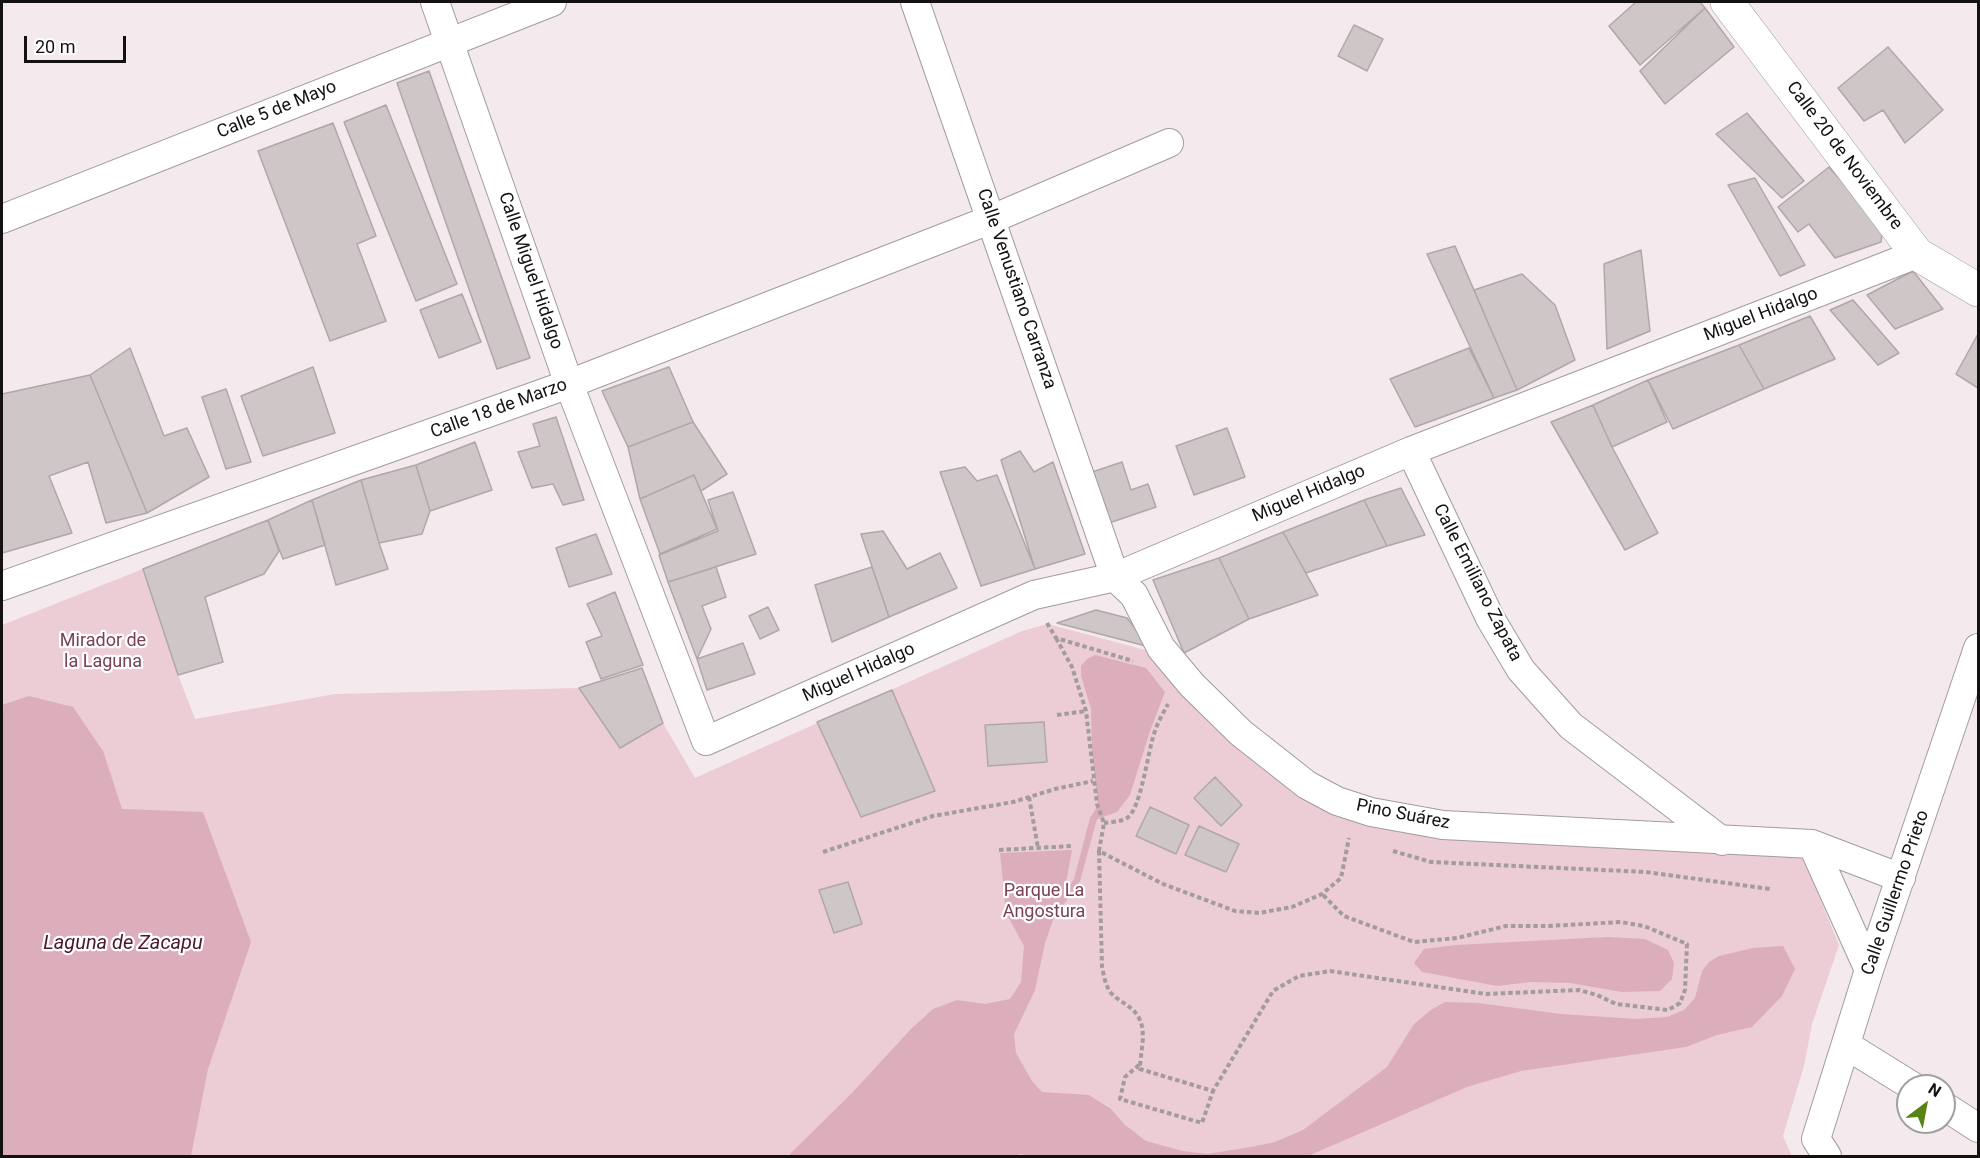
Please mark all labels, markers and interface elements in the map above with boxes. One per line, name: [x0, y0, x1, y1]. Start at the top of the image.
scale bar: [27, 24, 129, 62]
text: 20 m: [35, 36, 75, 57]
street label: Calle 5 de Mayo: [214, 76, 340, 144]
street label: Calle 20 de Noviembre: [1781, 78, 1907, 234]
street label: Calle Venustiano Carranza: [972, 186, 1060, 392]
street label: Calle Miguel Hidalgo: [493, 190, 567, 352]
street label: Miguel Hidalgo: [1701, 283, 1821, 347]
street label: Calle 18 de Marzo: [428, 374, 570, 444]
street label: Miguel Hidalgo: [1249, 461, 1369, 527]
street label: Calle Emiliano Zapata: [1428, 501, 1526, 665]
park label: Mirador de la Laguna: [60, 630, 146, 672]
street label: Miguel Hidalgo: [800, 639, 918, 707]
street label: Pino Suárez: [1354, 795, 1452, 835]
street label: Calle Guillermo Prieto: [1858, 808, 1934, 978]
park label: Parque La Angostura: [1003, 880, 1085, 922]
water label: Laguna de Zacapu: [43, 932, 203, 956]
north arrow: [1896, 1074, 1956, 1134]
text: N: [1925, 1079, 1945, 1101]

